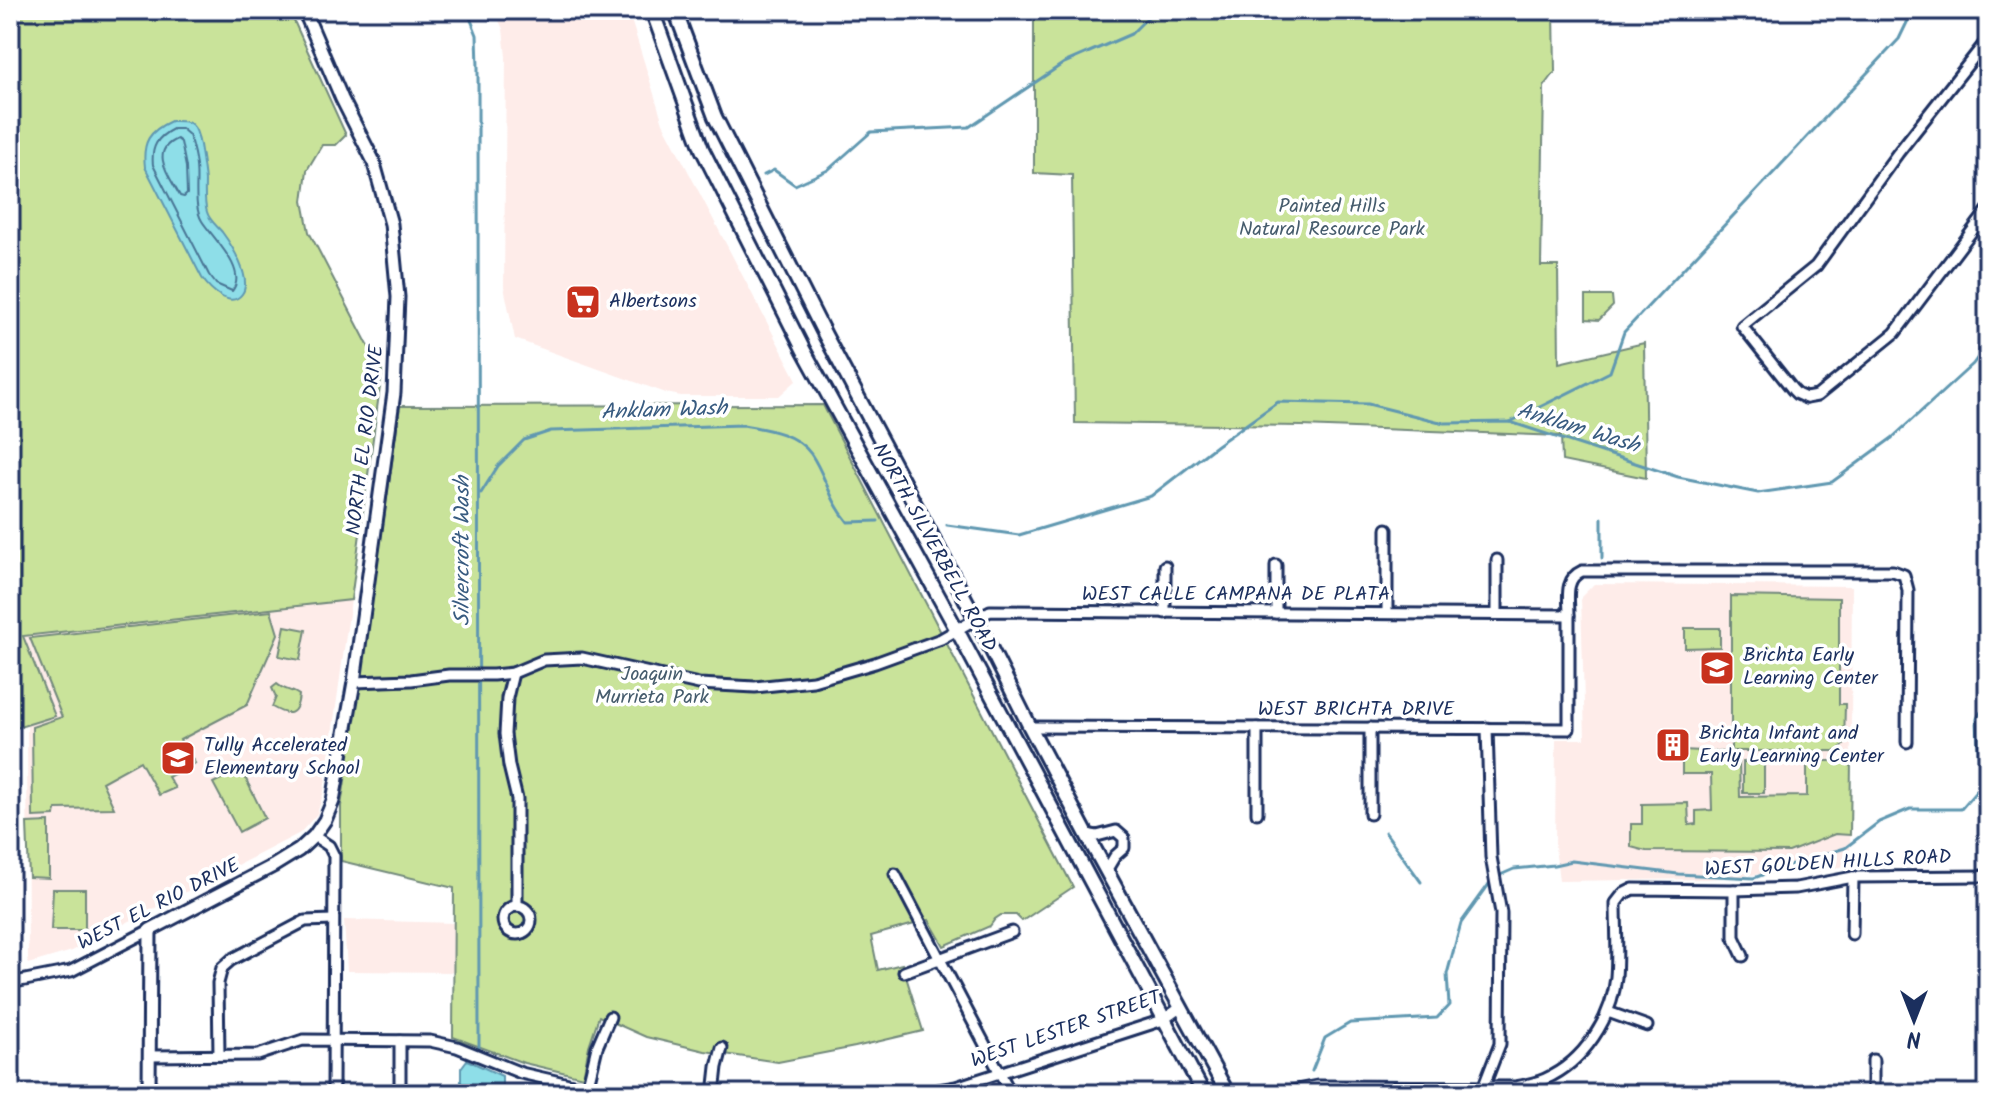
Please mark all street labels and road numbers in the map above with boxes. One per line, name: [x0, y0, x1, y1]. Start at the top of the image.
street label: NORTH EL RIO DRIVE: [338, 342, 394, 537]
street label: NORTH SILVERBELL ROAD: [863, 438, 1005, 658]
street label: WEST CALLE CAMPANA DE PLATA: [1082, 579, 1390, 611]
street label: WEST BRICHTA DRIVE: [1258, 694, 1456, 726]
street label: WEST GOLDEN HILLS ROAD: [1704, 842, 1952, 886]
street label: WEST EL RIO DRIVE: [72, 850, 247, 960]
street label: WEST LESTER STREET: [967, 982, 1168, 1078]

